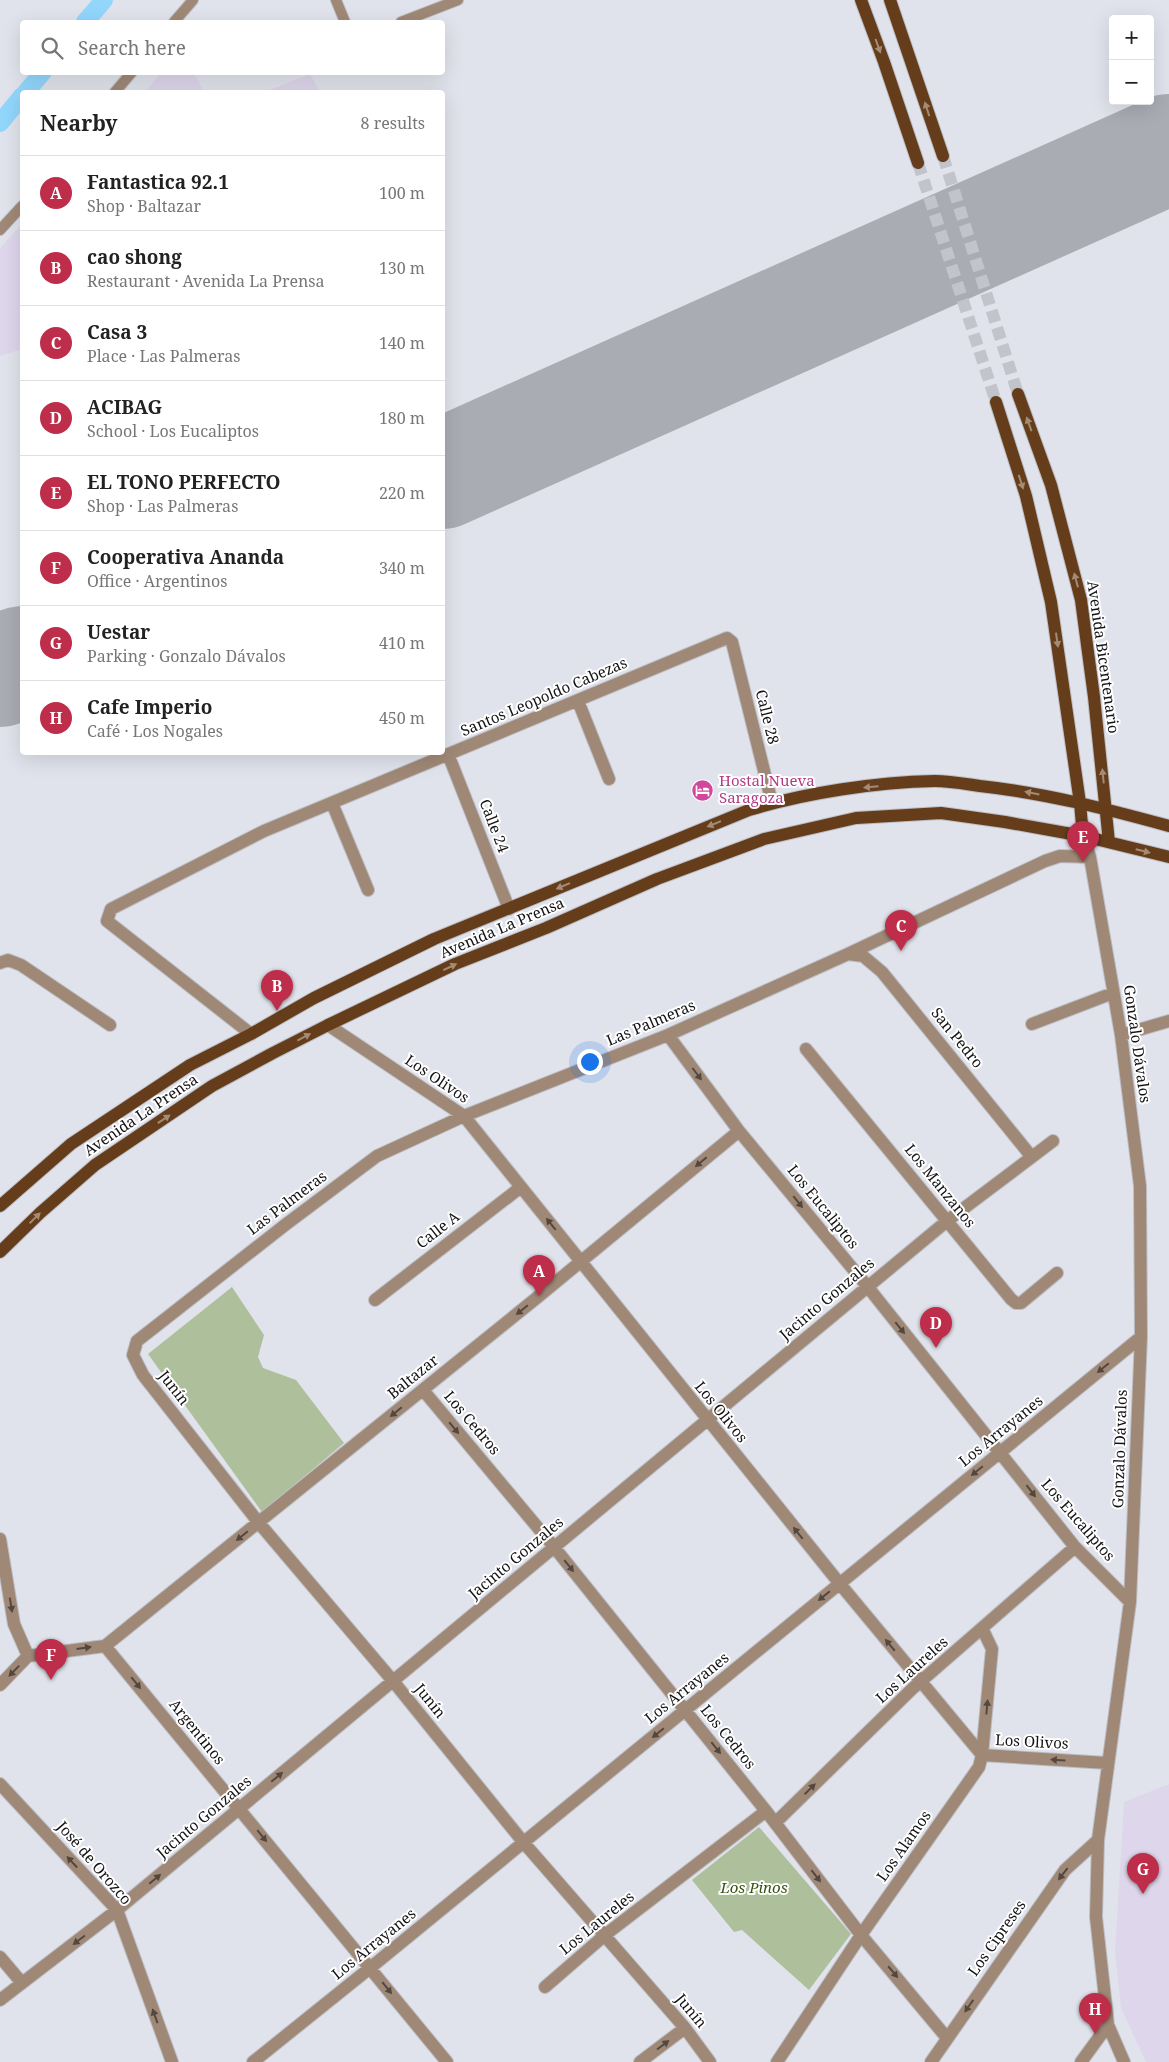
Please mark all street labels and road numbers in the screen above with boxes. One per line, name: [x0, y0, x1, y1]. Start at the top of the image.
street label: Avenida Bicentenario: [1083, 579, 1125, 735]
street label: Santos Leopoldo Cabezas: [457, 652, 630, 740]
street label: Calle 28: [752, 687, 784, 746]
street label: Calle 24: [476, 796, 514, 856]
street label: Avenida La Prensa: [436, 892, 567, 962]
street label: Gonzalo Dávalos: [1120, 984, 1156, 1104]
street label: Las Palmeras: [603, 994, 698, 1050]
street label: San Pedro: [927, 1003, 988, 1072]
street label: Los Olivos: [402, 1049, 474, 1107]
street label: Avenida La Prensa: [80, 1069, 201, 1160]
street label: Los Manzanos: [901, 1139, 981, 1232]
street label: Los Eucaliptos: [784, 1160, 864, 1253]
street label: Las Palmeras: [243, 1166, 330, 1239]
street label: Calle A: [412, 1206, 463, 1252]
street label: Jacinto Gonzales: [774, 1252, 878, 1344]
street label: Baltazar: [383, 1350, 442, 1403]
street label: Junín: [154, 1365, 195, 1409]
street label: Los Olivos: [691, 1377, 753, 1446]
street label: Los Cedros: [440, 1386, 506, 1459]
street label: Gonzalo Dávalos: [1107, 1389, 1131, 1509]
street label: Los Arrayanes: [954, 1390, 1047, 1470]
street label: Los Eucaliptos: [1038, 1474, 1120, 1565]
street label: Jacinto Gonzales: [463, 1511, 567, 1603]
street label: Los Laureles: [871, 1631, 952, 1707]
street label: Los Arrayanes: [640, 1647, 733, 1727]
street label: Junín: [410, 1678, 451, 1722]
street label: Argentinos: [165, 1695, 230, 1768]
street label: Los Cedros: [697, 1700, 761, 1773]
street label: Los Olivos: [995, 1729, 1069, 1753]
street label: Jacinto Gonzales: [151, 1770, 255, 1862]
street label: Los Alamos: [871, 1806, 935, 1885]
street label: José de Orozco: [52, 1816, 137, 1908]
street label: Los Laureles: [555, 1886, 638, 1958]
street label: Los Cipreses: [963, 1895, 1030, 1979]
street label: Los Arrayanes: [327, 1903, 420, 1983]
street label: Junín: [671, 1988, 712, 2032]

